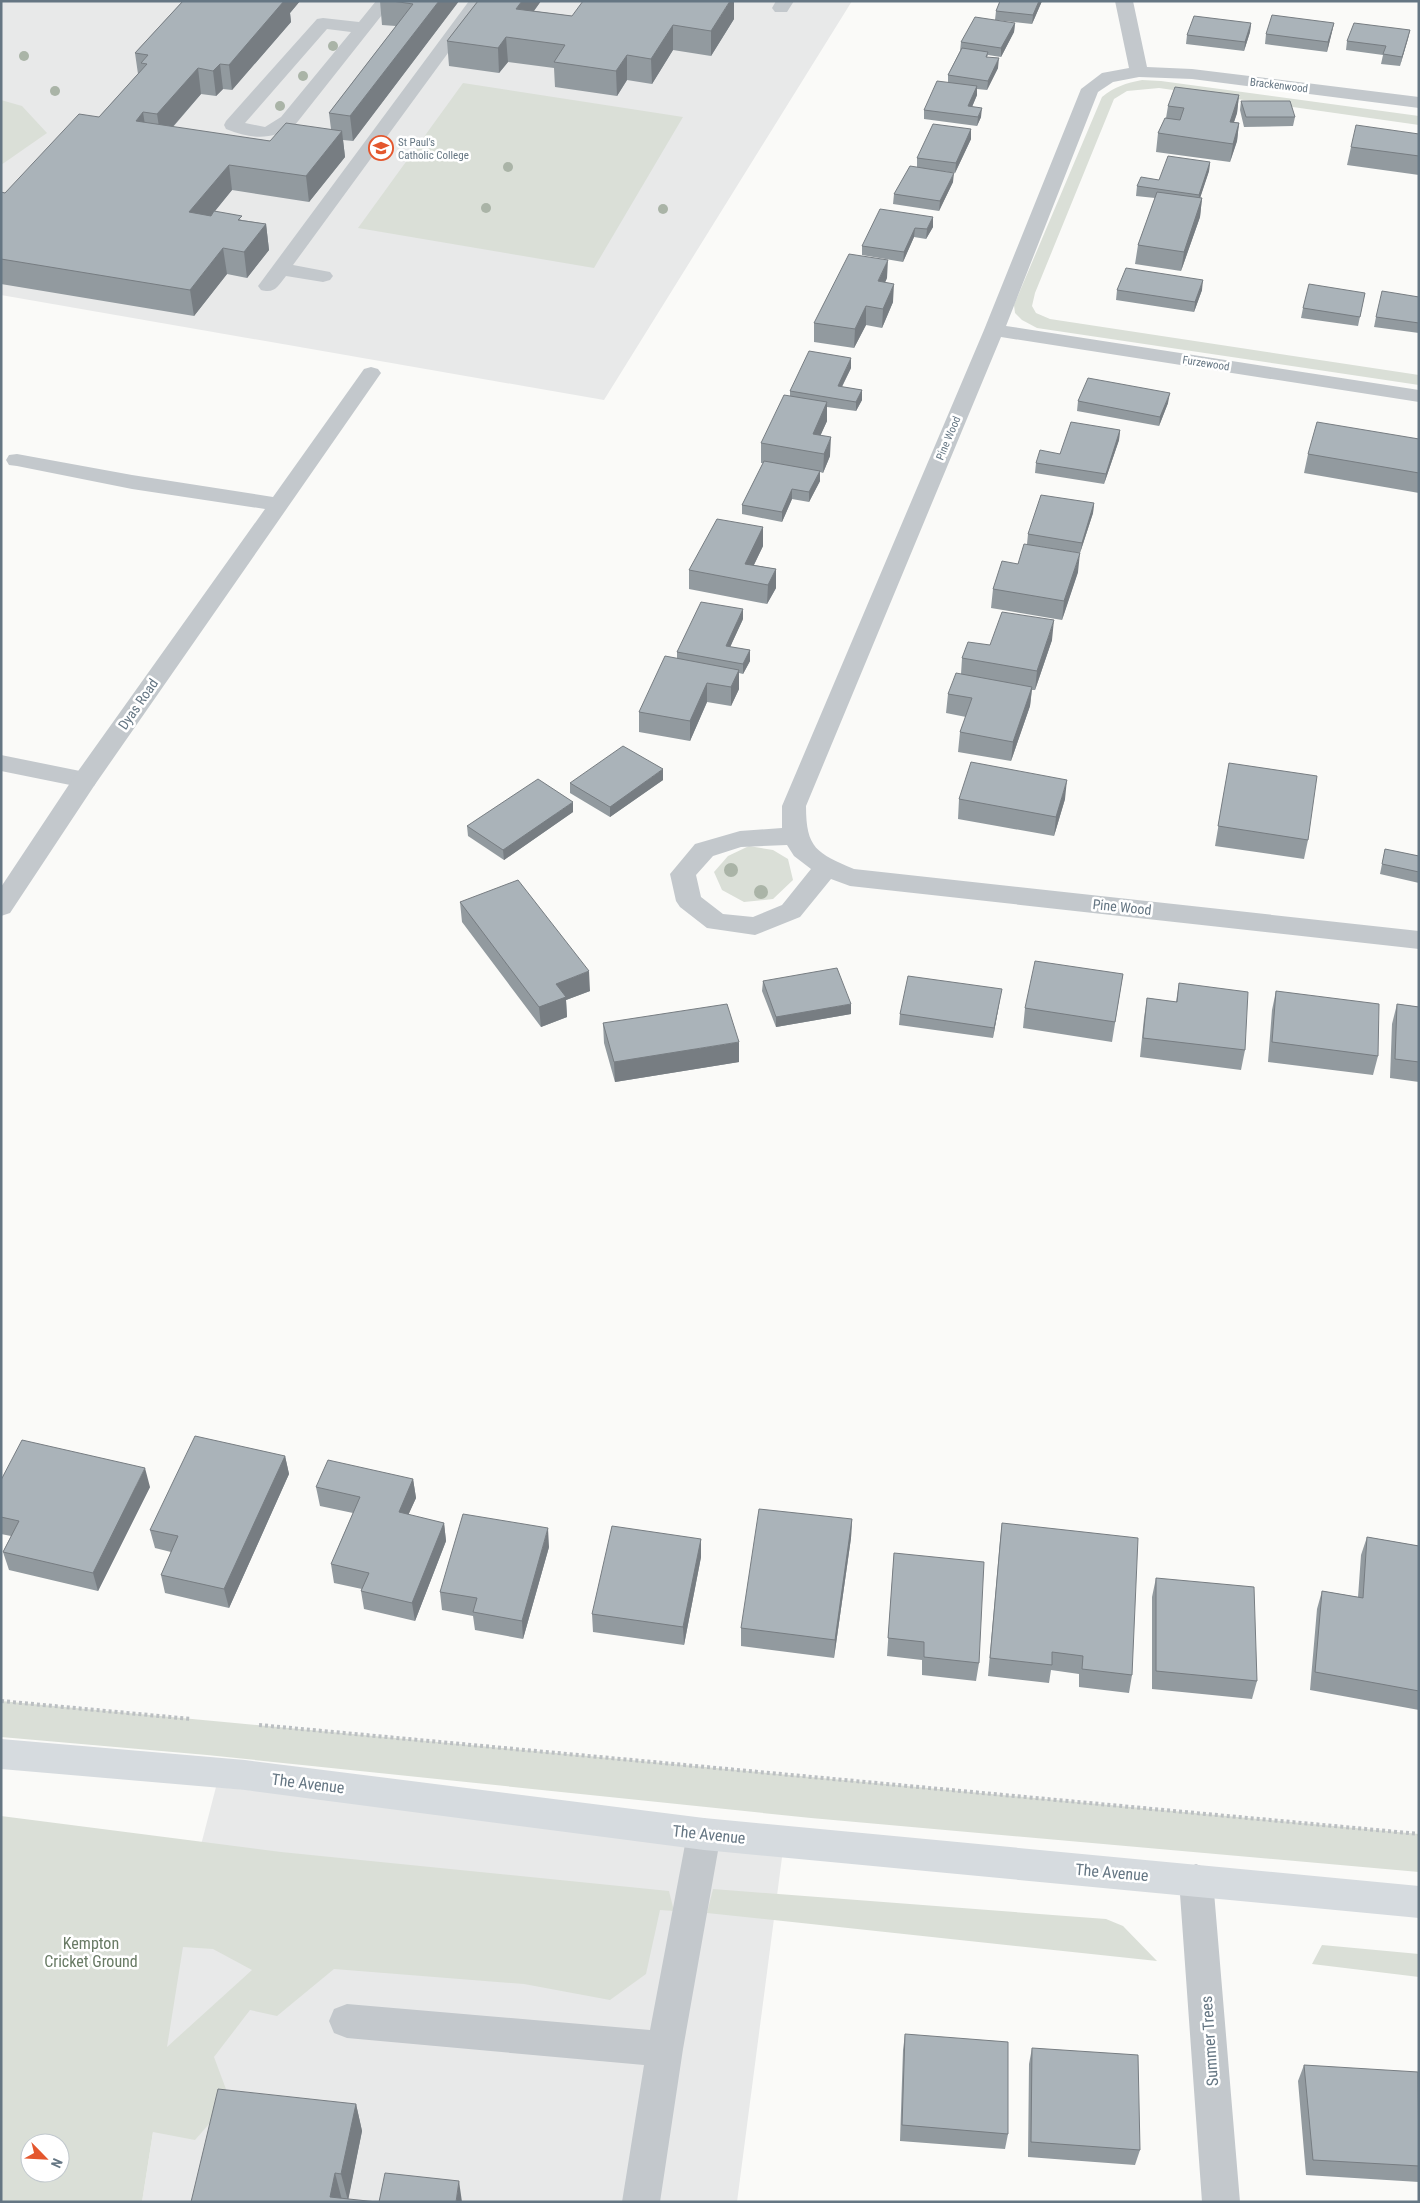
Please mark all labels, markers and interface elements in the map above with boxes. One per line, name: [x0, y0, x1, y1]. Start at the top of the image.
street label: Brackenwood: [1249, 75, 1309, 96]
school or university icon: St Paul's Catholic College: [368, 135, 394, 161]
place label: St Paul's Catholic College: [398, 136, 469, 162]
street label: Furzewood: [1182, 353, 1230, 374]
street label: Pine Wood: [933, 414, 963, 462]
street label: Dyas Road: [115, 676, 161, 732]
street label: Pine Wood: [1092, 896, 1152, 918]
street label: The Avenue: [270, 1770, 345, 1797]
street label: The Avenue: [672, 1821, 746, 1848]
street label: The Avenue: [1075, 1860, 1149, 1885]
park label: Kempton Cricket Ground: [44, 1934, 138, 1971]
street label: Summer Trees: [1197, 1995, 1222, 2087]
north arrow: [20, 2133, 70, 2183]
text: N: [48, 2156, 66, 2170]

